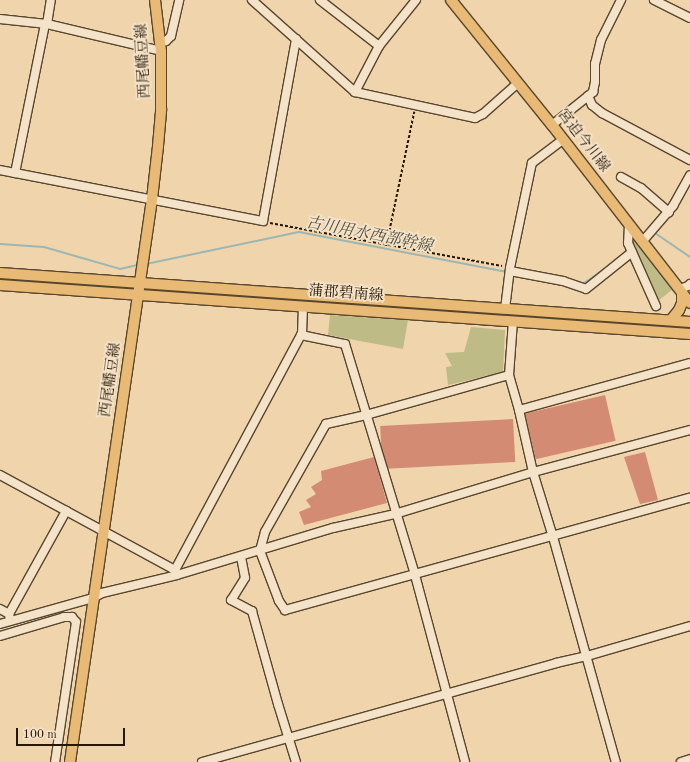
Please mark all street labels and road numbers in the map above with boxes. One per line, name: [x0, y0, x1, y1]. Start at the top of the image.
street label: 西尾幡豆線: [133, 23, 155, 99]
street label: 宮迫今川線: [553, 106, 613, 176]
street label: 蒲郡碧南線: [308, 282, 384, 306]
street label: 西尾幡豆線: [97, 342, 125, 418]

